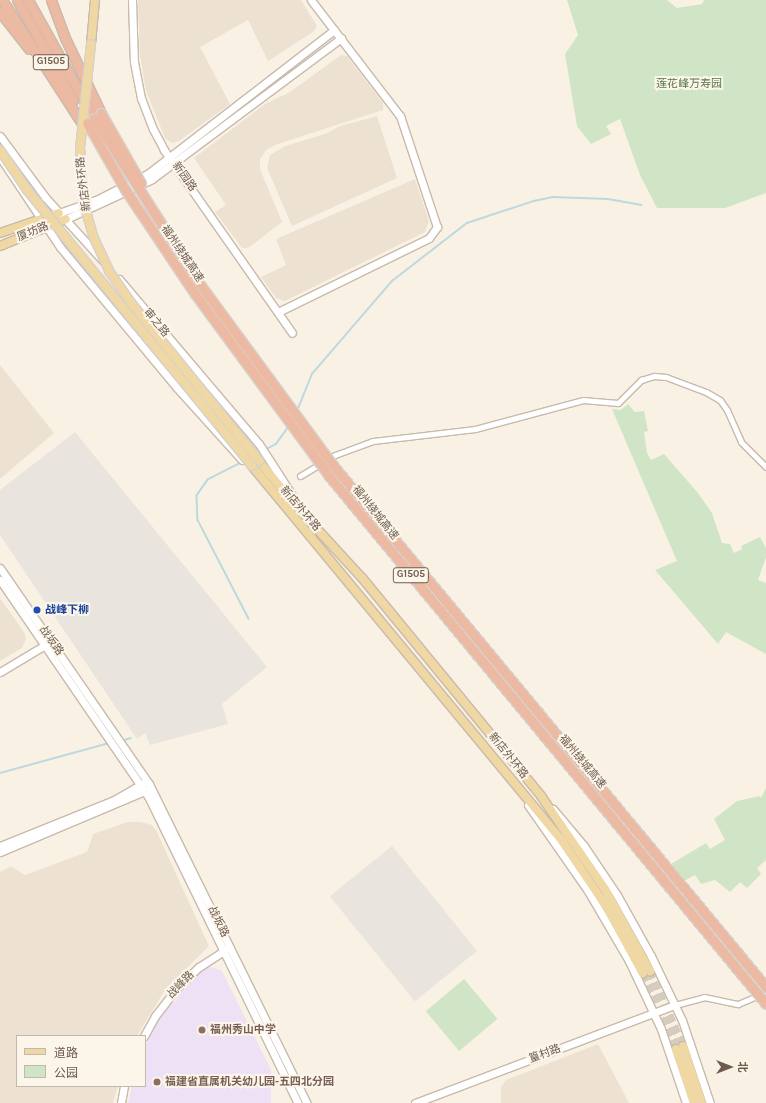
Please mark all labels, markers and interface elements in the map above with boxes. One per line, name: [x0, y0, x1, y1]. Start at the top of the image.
road number: G1505: [32, 54, 70, 70]
park label: 莲花峰万寿园: [656, 77, 722, 91]
street label: 新店外环路: [74, 156, 94, 212]
street label: 新园路: [169, 160, 199, 194]
street label: 厦坊路: [15, 220, 51, 244]
street label: 福州绕城高速: [158, 223, 206, 285]
street label: 审之路: [140, 306, 172, 340]
street label: 福州绕城高速: [349, 483, 401, 543]
street label: 新店外环路: [277, 484, 323, 534]
road number: G1505: [392, 567, 430, 583]
place label: 战峰下柳: [45, 603, 89, 617]
marker: 战峰下柳: [32, 605, 42, 615]
street label: 战坂路: [36, 624, 66, 658]
street label: 新店外环路: [486, 730, 530, 782]
street label: 福州绕城高速: [556, 732, 608, 792]
street label: 战坂路: [205, 904, 231, 940]
street label: 战峰路: [165, 969, 197, 1001]
place label: 福州秀山中学: [210, 1023, 276, 1037]
marker: 福州秀山中学: [197, 1025, 207, 1035]
legend: [16, 1035, 146, 1087]
street label: 篁村路: [527, 1042, 563, 1066]
text: 道路: [54, 1046, 78, 1060]
north arrow: [710, 1047, 750, 1087]
text: 北: [736, 1062, 749, 1073]
text: 公园: [54, 1066, 78, 1080]
place label: 福建省直属机关幼儿园-五四北分园: [165, 1075, 334, 1089]
marker: 福建省直属机关幼儿园-五四北分园: [152, 1077, 162, 1087]

